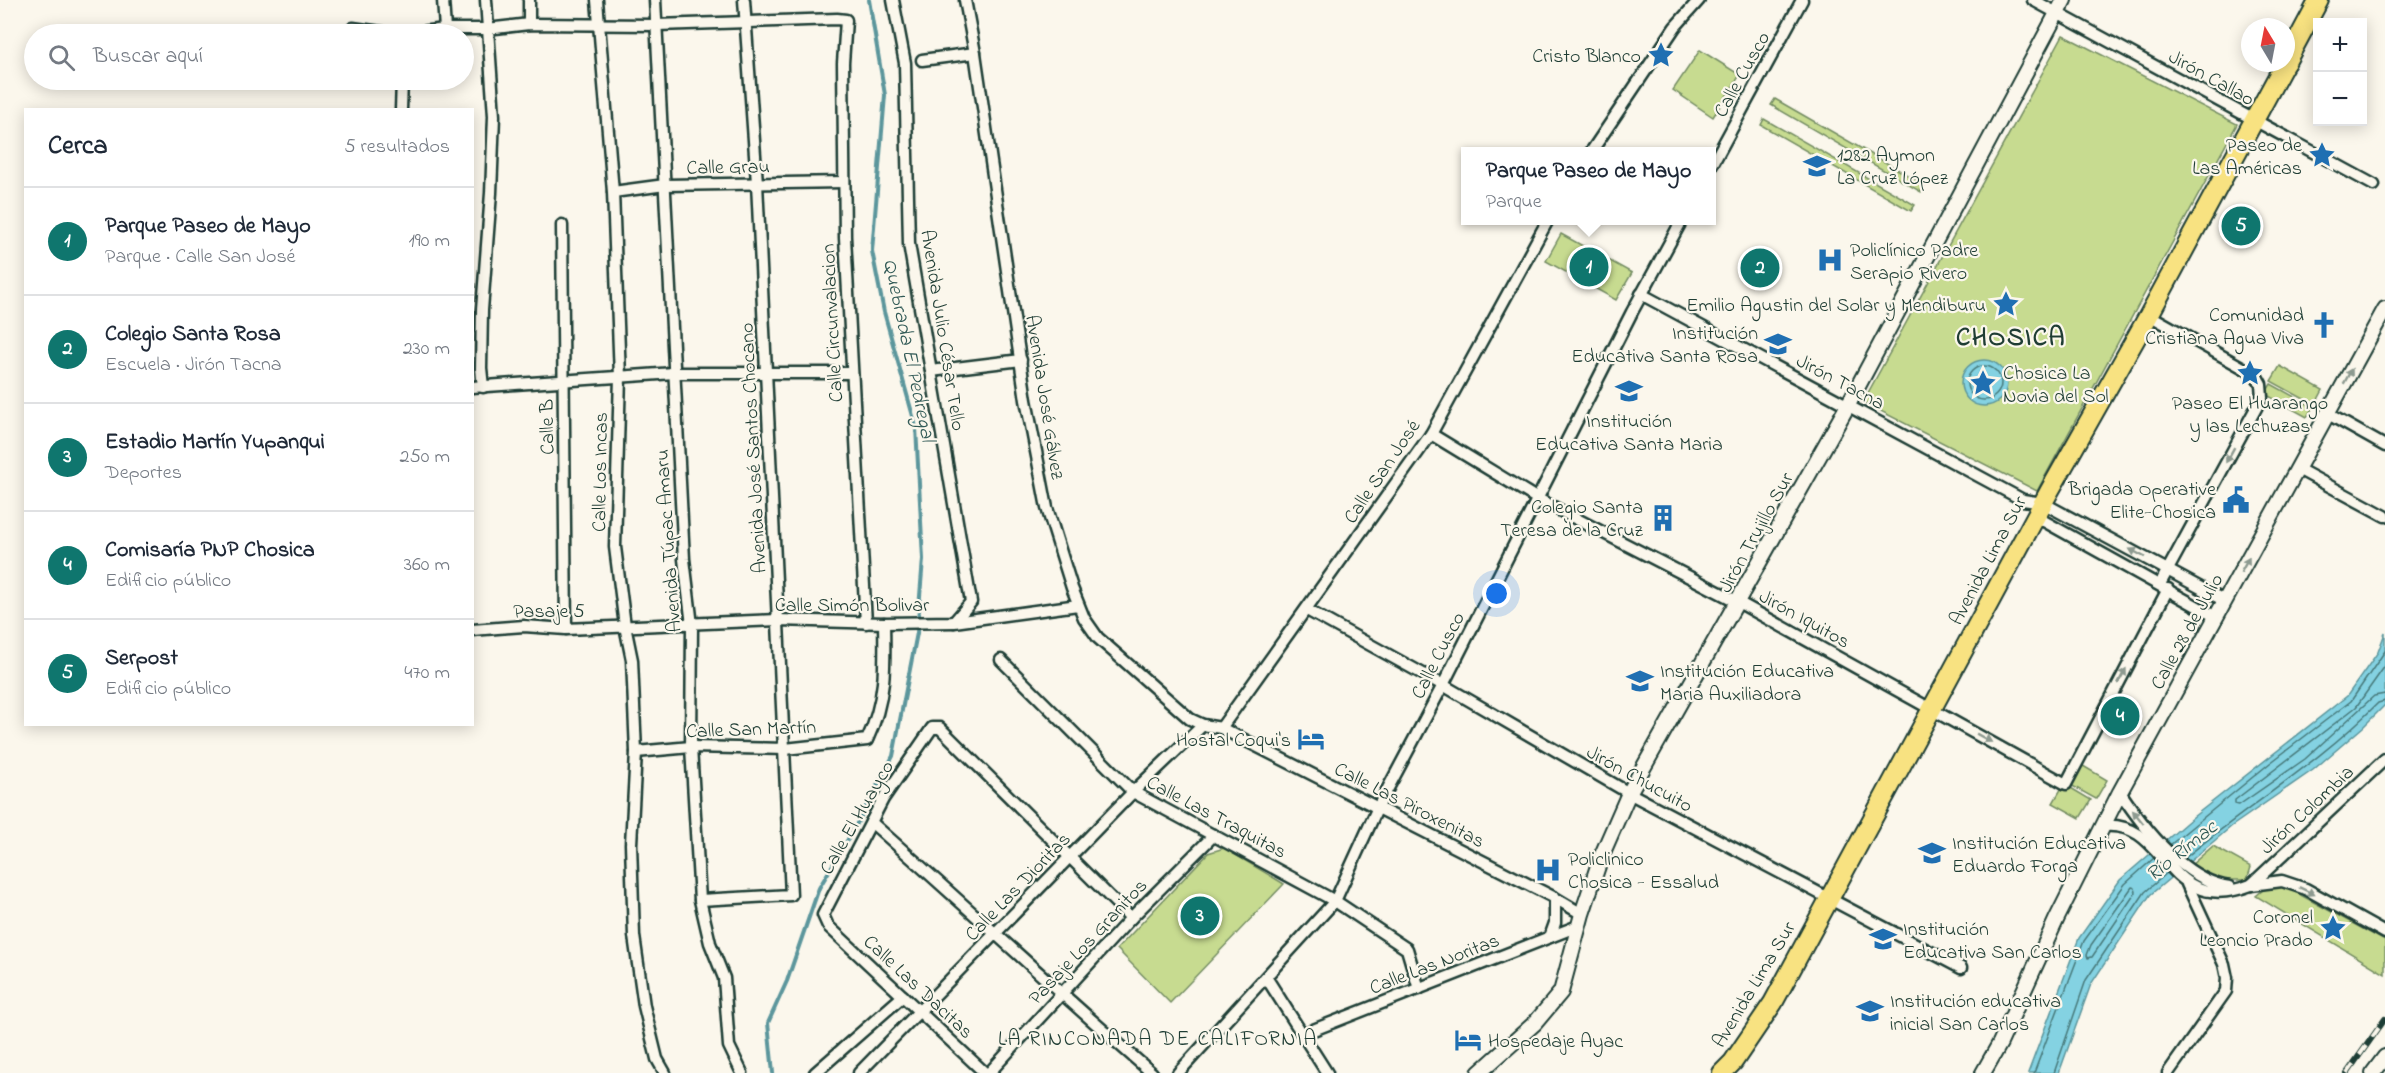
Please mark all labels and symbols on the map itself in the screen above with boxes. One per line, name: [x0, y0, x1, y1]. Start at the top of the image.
north arrow: [2241, 18, 2295, 72]
street label: Calle Cusco: [1708, 27, 1779, 123]
place icon: Cristo Blanco: [1646, 40, 1676, 70]
place label: Cristo Blanco: [1532, 43, 1641, 72]
street label: Jirón Callao: [2162, 44, 2259, 115]
place label: Paseo de Las Américas: [2192, 132, 2302, 184]
place icon: Paseo de Las Américas: [2307, 140, 2337, 170]
place label: 1282 Aymon La Cruz López: [1837, 142, 1949, 194]
school or university icon: 1282 Aymon La Cruz López: [1802, 151, 1832, 181]
street label: Calle Grau: [686, 153, 770, 184]
pin: 5: [2222, 204, 2260, 248]
street label: Avenida Julio César Tello: [911, 228, 972, 433]
place label: Policlínico Padre Serapio Rivero: [1850, 237, 1978, 289]
street label: Calle Circunvalacion: [815, 243, 852, 403]
pin: 1: [1570, 244, 1608, 290]
hospital icon: Policlínico Padre Serapio Rivero: [1815, 245, 1845, 275]
pin: 2: [1740, 246, 1780, 290]
water label: Quebrada El Pedregal: [873, 256, 943, 447]
place icon: Emilio Agustin del Solar y Mendiburu: [1991, 289, 2021, 319]
place label: Emilio Agustin del Solar y Mendiburu: [1686, 292, 1986, 322]
place label: Comunidad Cristiana Agua Viva: [2145, 302, 2304, 355]
church icon: Comunidad Cristiana Agua Viva: [2309, 310, 2339, 340]
street label: Avenida José Gálvez: [1016, 313, 1071, 482]
place label: Institución Educativa Santa Rosa: [1571, 320, 1758, 372]
district label: CHOSICA: [1956, 320, 2066, 358]
street label: Avenida José Santos Chocano: [733, 322, 776, 574]
school or university icon: Institución Educativa Santa Rosa: [1763, 329, 1793, 359]
street label: Jirón Tacna: [1790, 348, 1889, 419]
place icon: Paseo El Huarango y las Lechuzas: [2235, 358, 2265, 388]
place label: Chosica La Novia del Sol: [2003, 360, 2109, 412]
one-way arrow: [2343, 367, 2353, 384]
place icon: Chosica La Novia del Sol: [1968, 368, 1998, 398]
school or university icon: Institución Educativa Santa Maria: [1614, 376, 1644, 406]
place label: Paseo El Huarango y las Lechuzas: [2172, 390, 2328, 442]
street label: Calle B: [534, 399, 563, 455]
place label: Institución Educativa Santa Maria: [1535, 408, 1723, 460]
street label: Calle Los Incas: [586, 412, 617, 532]
street label: Calle San José: [1337, 414, 1429, 530]
one-way arrow: [2225, 447, 2235, 464]
street label: Avenida Túpac Amaru: [649, 448, 690, 633]
street label: Jirón Trujillo Sur: [1712, 467, 1803, 599]
place label: Brigada Operative Elite-Chosica: [2067, 476, 2216, 528]
public building icon: Brigada Operative Elite-Chosica: [2221, 485, 2251, 515]
street label: Avenida Lima Sur: [1943, 491, 2036, 631]
place label: Colegio Santa Teresa de la Cruz: [1500, 494, 1644, 546]
building icon: Colegio Santa Teresa de la Cruz: [1648, 503, 1678, 533]
one-way arrow: [2128, 548, 2145, 558]
one-way arrow: [2239, 557, 2249, 574]
street label: Calle 28 de Julio: [2144, 569, 2232, 695]
your location: [1482, 579, 1511, 608]
street label: Jirón Iquitos: [1753, 583, 1855, 657]
street label: Calle Simón Bolivar: [775, 592, 930, 621]
street label: Pasaje 5: [513, 598, 585, 627]
street label: Calle Cusco: [1405, 608, 1474, 705]
place label: Institución Educativa Maria Auxiliadora: [1660, 658, 1834, 710]
school or university icon: Institución Educativa Maria Auxiliadora: [1625, 666, 1655, 696]
one-way arrow: [2117, 667, 2127, 684]
pin: 4: [2100, 694, 2140, 738]
street label: Calle San Martín: [685, 714, 817, 747]
hotel icon: Hostal Coqui's: [1296, 724, 1326, 754]
place label: Hostal Coqui's: [1176, 727, 1291, 756]
one-way arrow: [1976, 733, 1993, 743]
street label: Jirón Chucuito: [1580, 739, 1697, 821]
street label: Calle El Huayco: [814, 756, 903, 881]
street label: Calle Las Piroxenitas: [1329, 756, 1489, 857]
street label: Jirón Colombia: [2254, 759, 2361, 862]
street label: Calle Las Traquitas: [1140, 769, 1291, 867]
one-way arrow: [2132, 810, 2145, 825]
water label: Río Rímac: [2140, 812, 2226, 890]
street label: Calle Las Dioritas: [959, 827, 1079, 949]
place label: Institución Educativa Eduardo Forga: [1952, 830, 2126, 883]
school or university icon: Institución Educativa Eduardo Forga: [1917, 838, 1947, 868]
place label: Policlinico Chosica - Essalud: [1568, 846, 1719, 898]
hospital icon: Policlinico Chosica - Essalud: [1533, 855, 1563, 885]
street label: Pasaje Los Granitos: [1023, 873, 1155, 1012]
one-way arrow: [2298, 885, 2316, 895]
pin: 3: [1180, 894, 1220, 938]
place label: Coronel Leoncio Prado: [2199, 904, 2313, 956]
place icon: Coronel Leoncio Prado: [2318, 913, 2348, 943]
street label: Avenida Lima Sur: [1706, 916, 1805, 1054]
place label: Institución Educativa San Carlos: [1903, 916, 2082, 968]
school or university icon: Institución Educativa San Carlos: [1868, 924, 1898, 954]
street label: Calle Las Noritas: [1366, 927, 1504, 1003]
street label: Calle Las Dacitas: [856, 929, 979, 1047]
place label: Institución educativa inicial San Carlos: [1890, 988, 2061, 1040]
school or university icon: Institución educativa inicial San Carlos: [1855, 996, 1885, 1026]
district label: LA RINCONADA DE CALIFORNIA: [998, 1025, 1318, 1055]
hotel icon: Hospedaje Ayac: [1453, 1025, 1483, 1055]
place label: Hospedaje Ayac: [1488, 1028, 1623, 1057]

